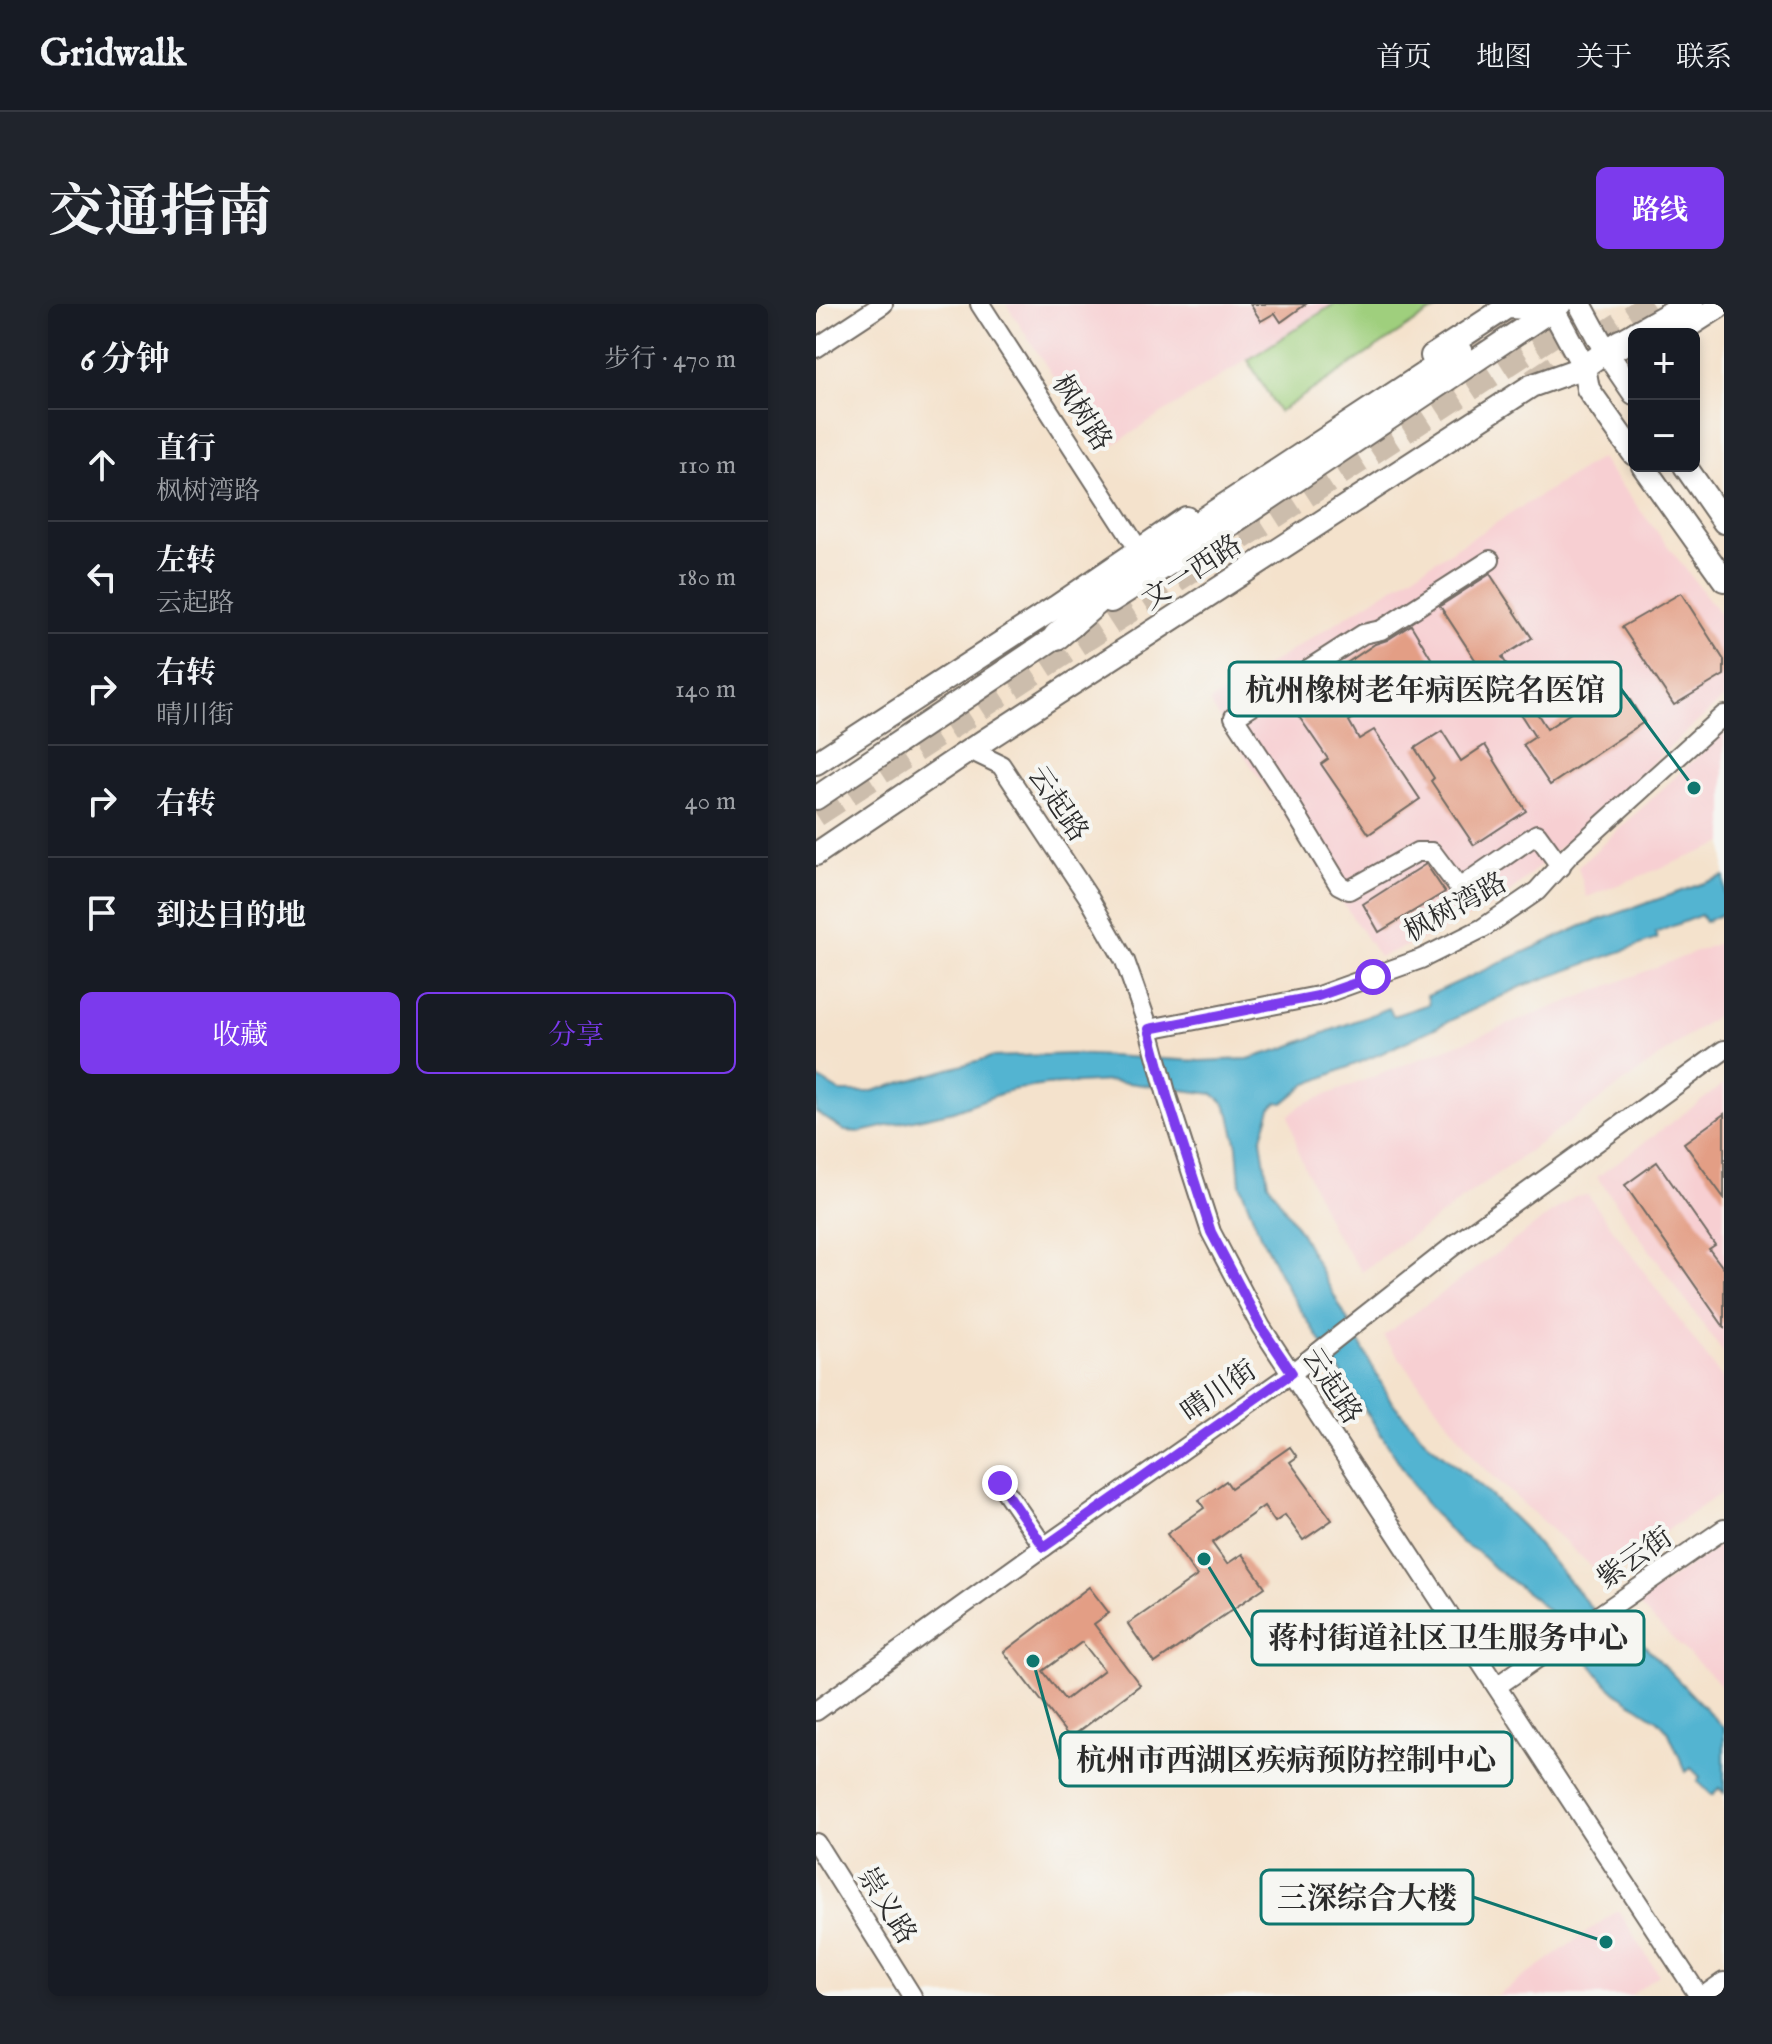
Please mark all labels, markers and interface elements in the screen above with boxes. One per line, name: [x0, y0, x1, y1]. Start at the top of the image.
text: Gridwalk: [40, 31, 186, 79]
text: 首页: [1376, 41, 1432, 76]
text: 地图: [1476, 41, 1532, 76]
text: 关于: [1576, 41, 1632, 76]
text: 联系: [1676, 41, 1732, 76]
button: 路线: [1596, 167, 1724, 249]
text: 交通指南: [48, 179, 272, 250]
map controls: [1628, 328, 1700, 472]
button: +: [1628, 328, 1700, 400]
text: 6 分钟: [80, 339, 170, 382]
text: 步行 · 470 m: [604, 343, 736, 376]
street label: 枫树路: [1043, 369, 1118, 458]
button: −: [1628, 400, 1700, 472]
text: 直行: [156, 431, 216, 469]
icon: ahead: [80, 443, 124, 487]
text: 110 m: [678, 449, 736, 482]
text: 枫树湾路: [156, 475, 260, 508]
street label: 文一西路: [1136, 528, 1249, 618]
text: 左转: [156, 543, 216, 581]
icon: left: [80, 555, 124, 599]
text: 180 m: [678, 561, 736, 594]
text: 云起路: [156, 587, 234, 620]
text: 右转: [156, 655, 216, 693]
callout: 杭州橡树老年病医院名医馆: [1229, 662, 1621, 716]
icon: right: [80, 667, 124, 711]
text: 140 m: [675, 673, 736, 706]
text: 杭州橡树老年病医院名医馆: [1245, 673, 1605, 711]
text: 晴川街: [156, 699, 234, 732]
street label: 云起路: [1019, 760, 1095, 849]
icon: right: [80, 779, 124, 823]
text: 40 m: [685, 785, 736, 818]
text: 右转: [156, 786, 216, 824]
street label: 枫树湾路: [1399, 866, 1514, 951]
icon: arrive: [80, 891, 124, 935]
text: 到达目的地: [156, 898, 306, 936]
route start: [1355, 959, 1391, 995]
button: 收藏: [80, 992, 400, 1074]
button: 分享: [416, 992, 736, 1074]
street label: 云起路: [1293, 1342, 1368, 1431]
street label: 晴川街: [1175, 1354, 1264, 1430]
route end: [982, 1465, 1018, 1501]
street label: 紫云街: [1591, 1521, 1680, 1597]
callout: 蒋村街道社区卫生服务中心: [1252, 1611, 1644, 1665]
text: 蒋村街道社区卫生服务中心: [1268, 1621, 1628, 1659]
callout: 杭州市西湖区疾病预防控制中心: [1060, 1732, 1512, 1786]
text: 杭州市西湖区疾病预防控制中心: [1076, 1743, 1496, 1781]
street label: 崇义路: [849, 1861, 923, 1951]
callout: 三深综合大楼: [1261, 1870, 1473, 1924]
text: 三深综合大楼: [1277, 1881, 1457, 1919]

